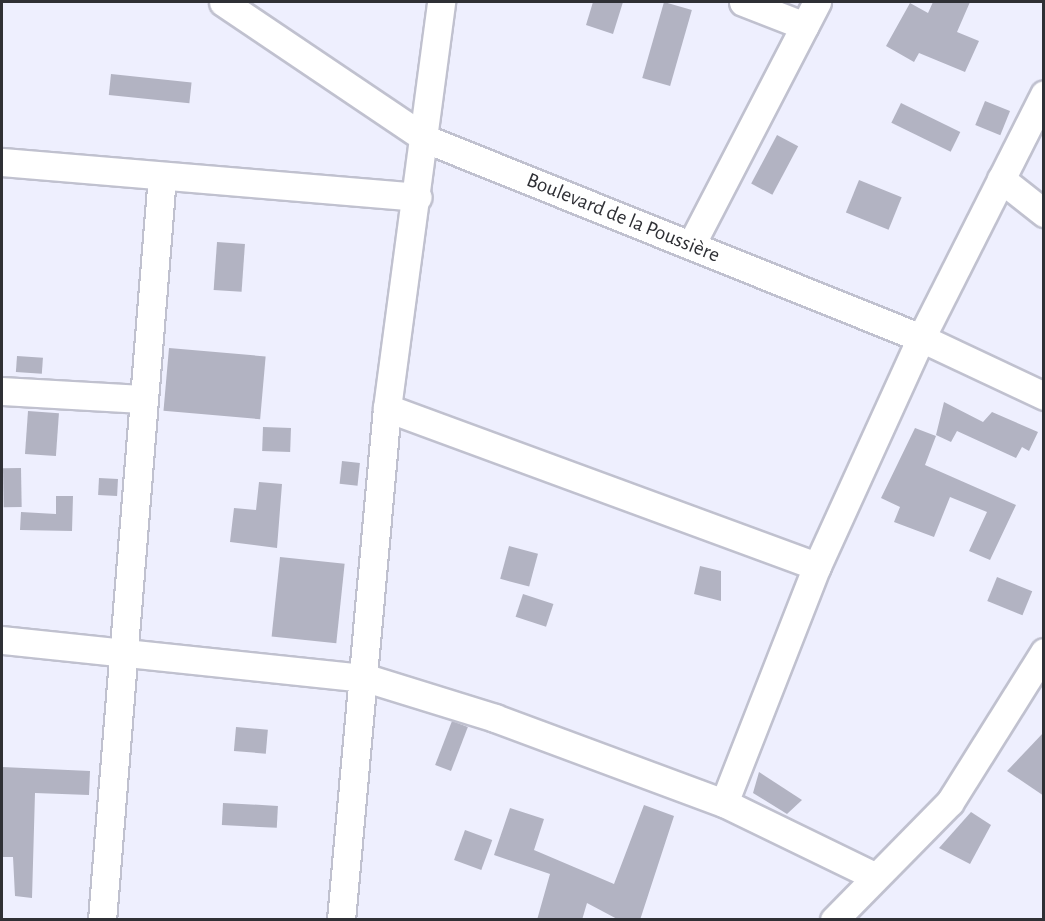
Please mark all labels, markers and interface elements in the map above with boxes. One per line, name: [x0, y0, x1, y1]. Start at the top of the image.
street label: Boulevard de la Poussière: [523, 168, 723, 268]

